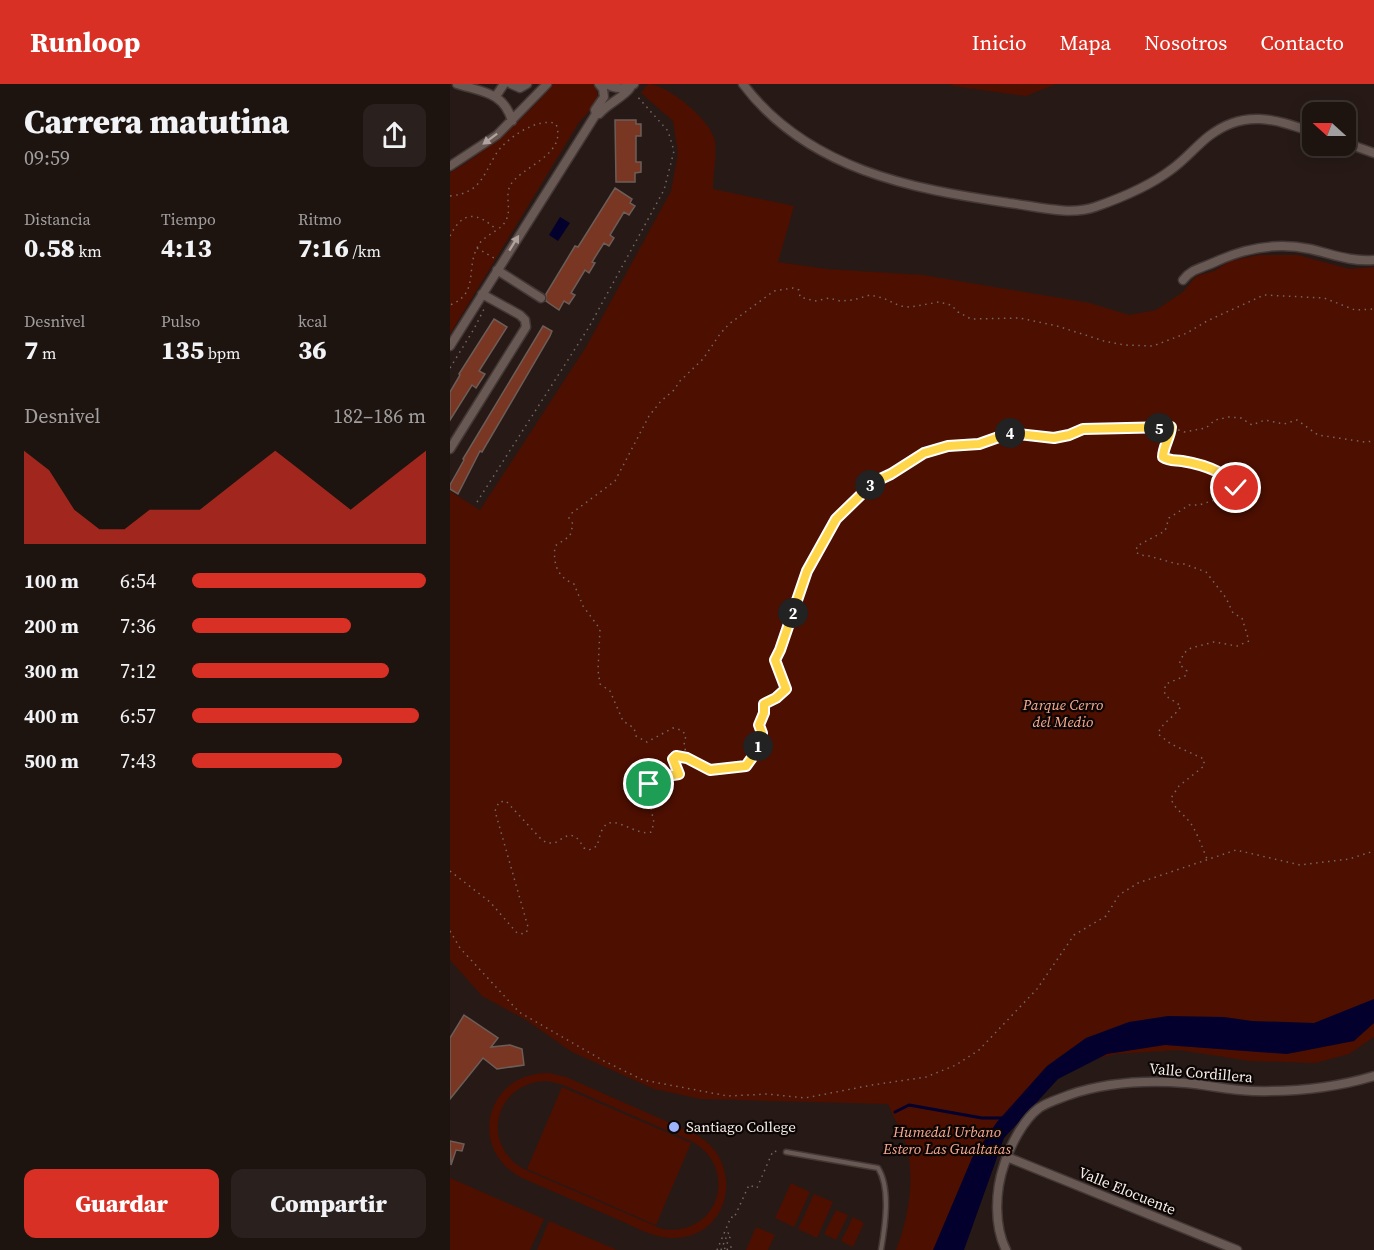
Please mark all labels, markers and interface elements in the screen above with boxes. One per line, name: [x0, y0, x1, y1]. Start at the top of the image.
text: Runloop: [30, 23, 140, 61]
text: Inicio: [972, 28, 1026, 57]
text: Mapa: [1059, 28, 1111, 57]
text: Nosotros: [1144, 28, 1227, 57]
text: Contacto: [1260, 28, 1344, 57]
text: Carrera matutina: [24, 99, 289, 144]
north arrow: [1302, 102, 1356, 156]
map controls: [1302, 102, 1356, 156]
button: share: [363, 104, 426, 167]
one-way arrow: [483, 133, 498, 145]
text: 09:59: [24, 144, 70, 172]
text: Distancia: [24, 208, 91, 230]
text: Tiempo: [161, 208, 216, 230]
text: Ritmo: [298, 208, 342, 230]
text: 0.58: [24, 230, 75, 266]
text: 4:13: [161, 230, 212, 266]
text: 7:16: [298, 230, 349, 266]
one-way arrow: [508, 234, 519, 251]
text: km: [75, 240, 102, 262]
text: /km: [349, 240, 381, 262]
text: Desnivel: [24, 310, 85, 332]
text: Pulso: [161, 310, 200, 332]
text: kcal: [298, 310, 327, 332]
text: 7: [24, 332, 38, 368]
text: 135: [161, 332, 204, 368]
text: 36: [298, 332, 327, 368]
text: m: [38, 342, 56, 364]
text: bpm: [204, 342, 241, 364]
text: Desnivel: [24, 402, 101, 430]
text: 182–186 m: [333, 402, 426, 430]
pin: 5: [1144, 413, 1174, 443]
text: 5: [1155, 417, 1163, 439]
pin: 4: [995, 418, 1025, 448]
text: 4: [1006, 422, 1014, 444]
pin: [1210, 462, 1261, 513]
pin: 3: [855, 470, 885, 500]
icon: check: [1219, 471, 1252, 504]
text: 3: [866, 474, 874, 496]
text: 100 m: [24, 567, 79, 595]
text: 6:54: [120, 567, 156, 595]
pin: 2: [778, 598, 808, 628]
text: 2: [789, 602, 797, 624]
text: 200 m: [24, 612, 79, 640]
text: 7:36: [120, 612, 156, 640]
text: 300 m: [24, 657, 79, 685]
text: 7:12: [120, 657, 156, 685]
park label: Parque Cerro del Medio: [1022, 694, 1103, 732]
text: 400 m: [24, 702, 79, 730]
text: 6:57: [120, 702, 156, 730]
pin: 1: [743, 731, 773, 761]
text: 1: [754, 735, 762, 757]
text: 500 m: [24, 747, 79, 775]
text: 7:43: [120, 747, 156, 775]
pin: [623, 758, 674, 809]
icon: arrive: [632, 767, 665, 800]
street label: Valle Cordillera: [1148, 1058, 1254, 1088]
place label: Santiago College: [686, 1116, 796, 1137]
marker: Santiago College: [667, 1120, 681, 1134]
park label: Humedal Urbano Estero Las Gualtatas: [882, 1121, 1011, 1159]
street label: Valle Elocuente: [1075, 1161, 1179, 1220]
button: Guardar: [24, 1169, 219, 1238]
button: Compartir: [231, 1169, 426, 1238]

